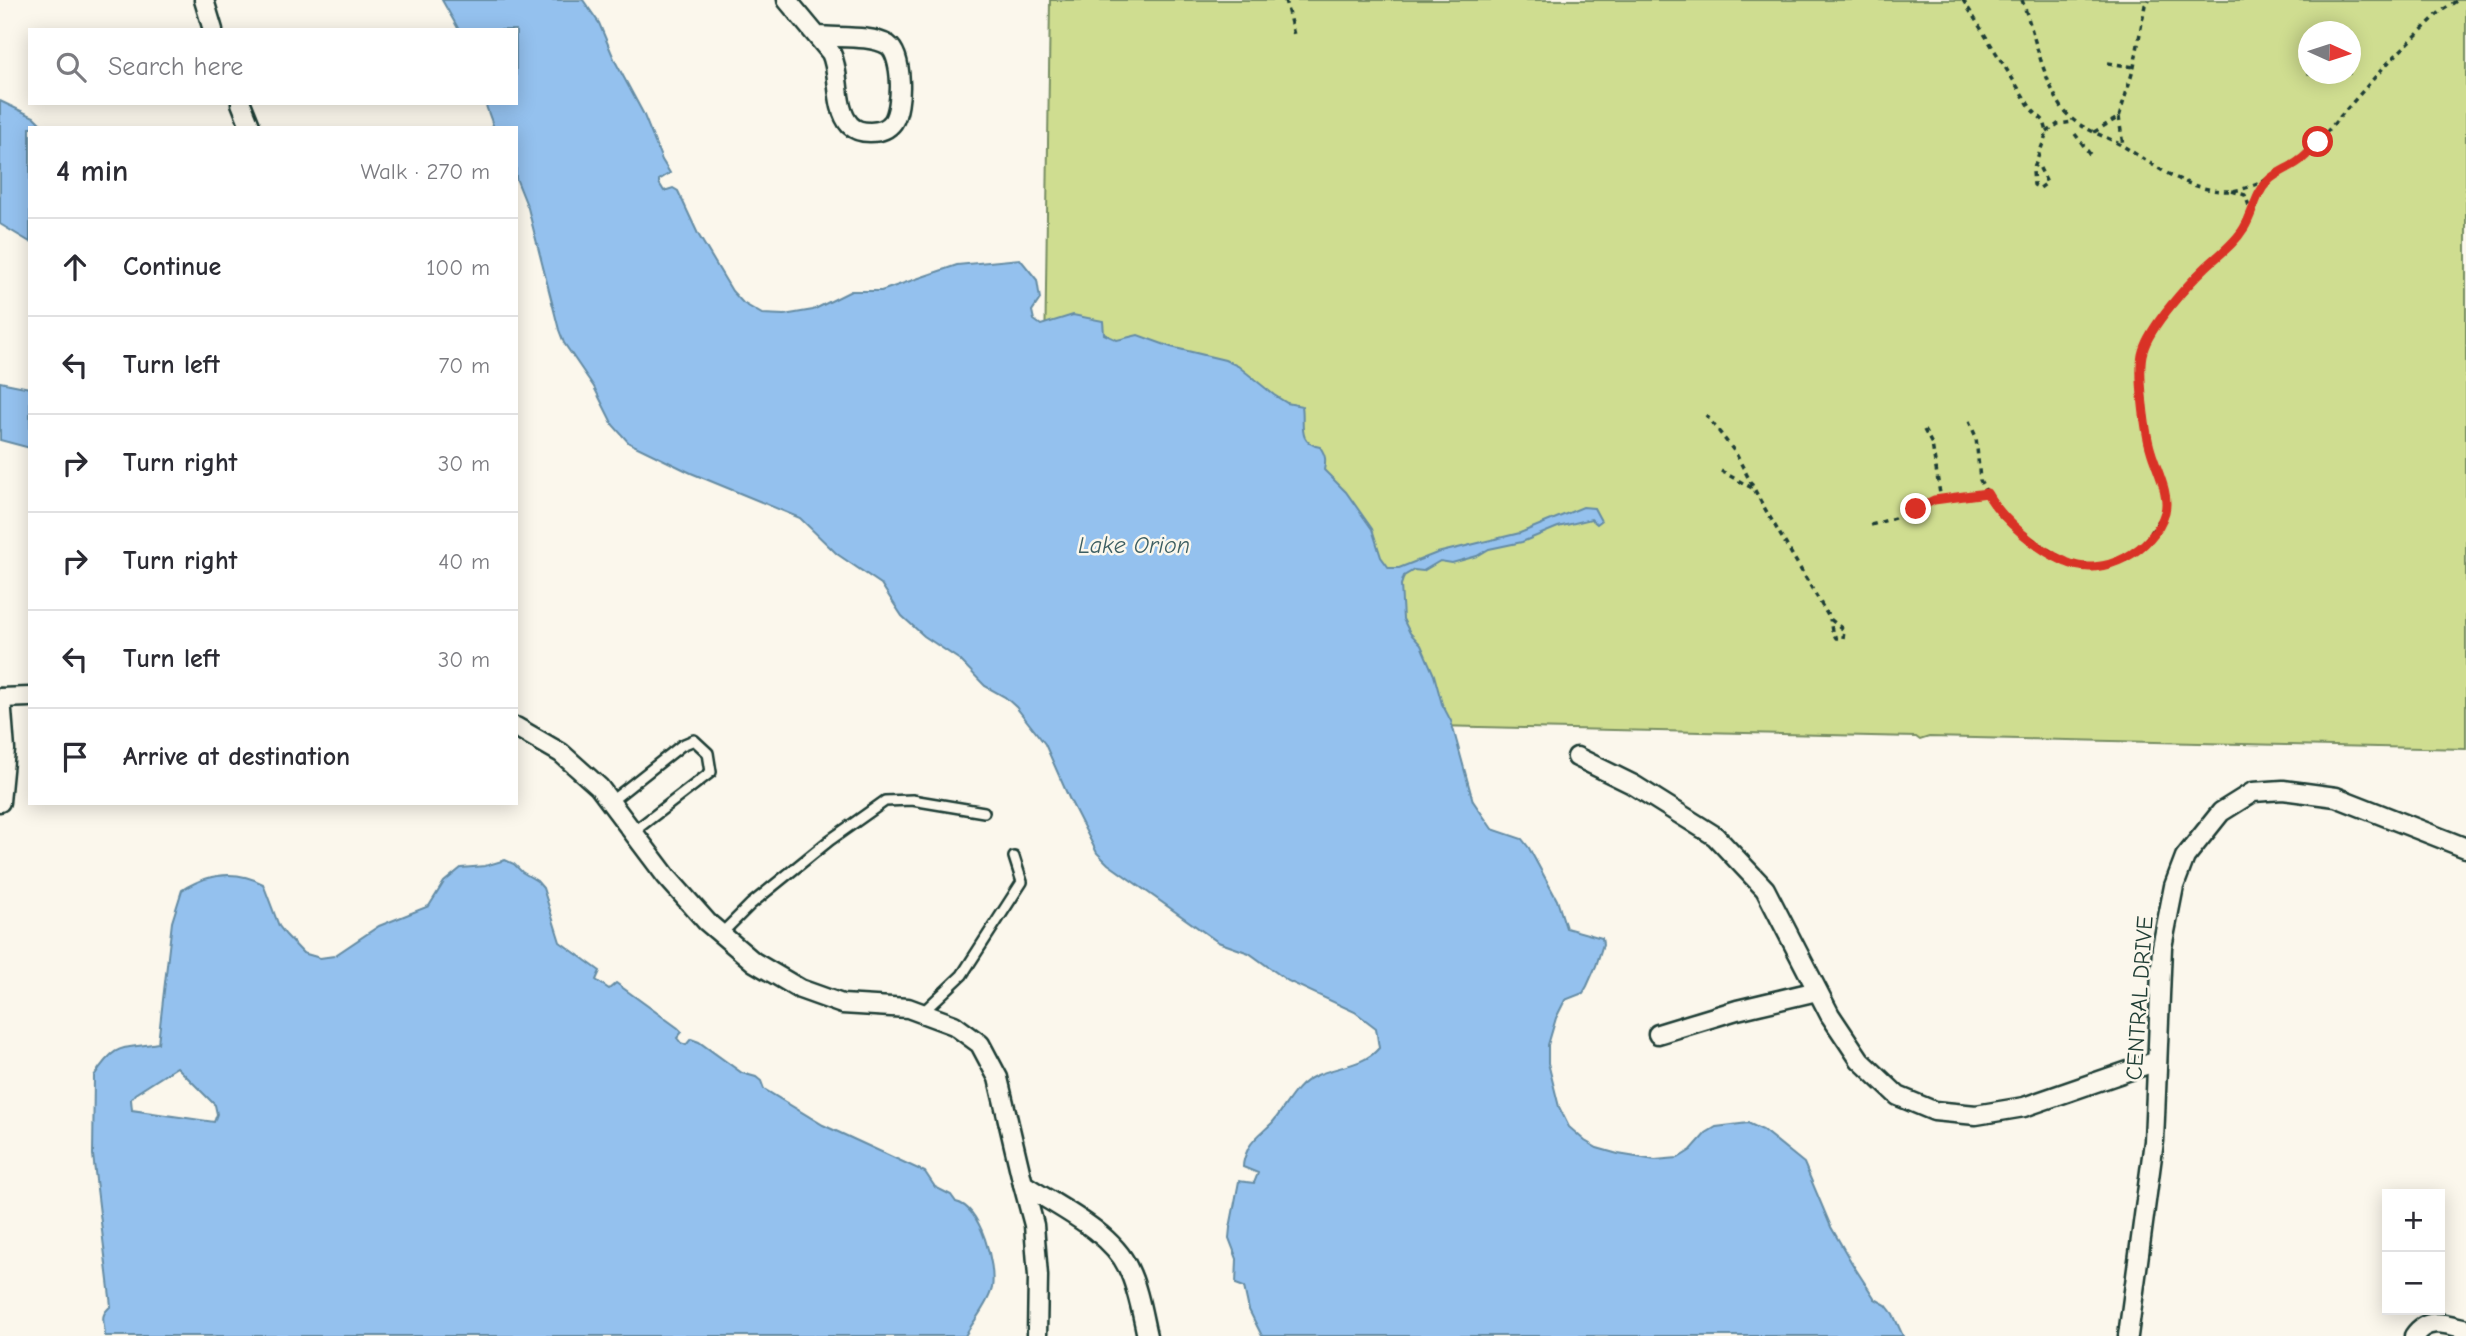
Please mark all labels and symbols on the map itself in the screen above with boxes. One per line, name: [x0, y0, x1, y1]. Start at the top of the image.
north arrow: [2298, 21, 2361, 84]
route start: [2302, 126, 2333, 157]
route end: [1900, 493, 1931, 524]
water label: Lake Orion: [1078, 531, 1190, 559]
street label: CENTRAL DRIVE: [2120, 915, 2159, 1081]

